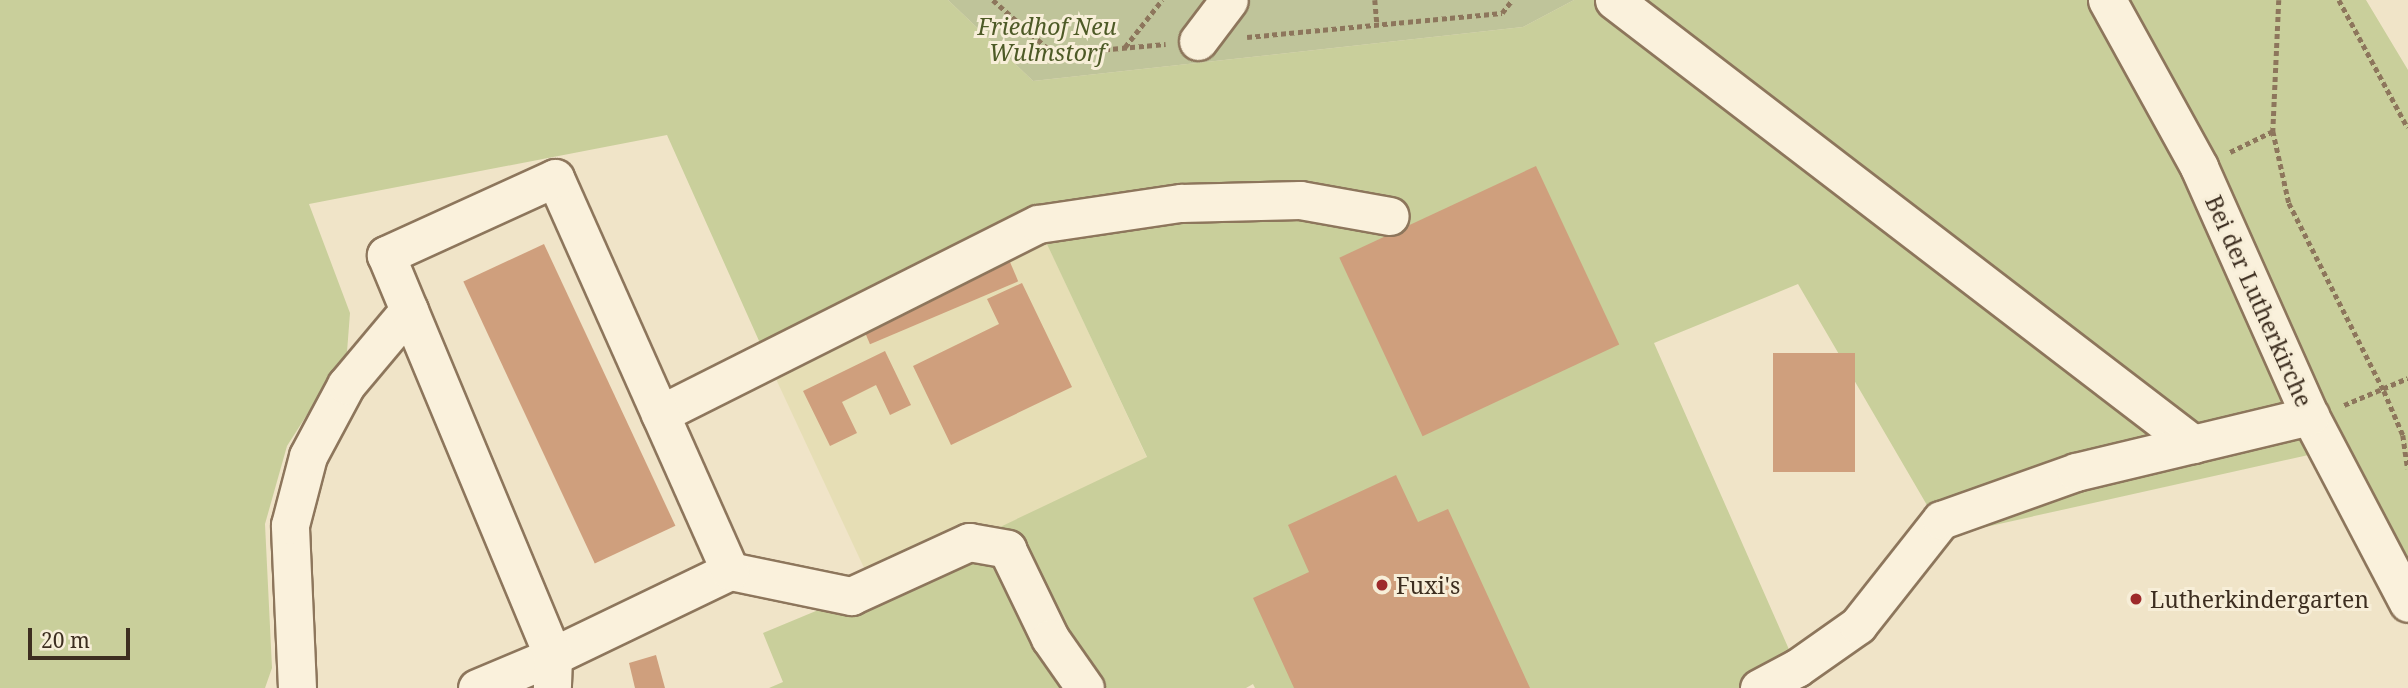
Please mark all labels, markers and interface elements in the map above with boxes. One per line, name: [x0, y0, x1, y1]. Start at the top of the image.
park label: Friedhof Neu Wulmstorf: [978, 12, 1116, 66]
street label: Bei der Lutherkirche: [2200, 191, 2318, 411]
place label: Fuxi's: [1396, 571, 1460, 599]
marker: Fuxi's: [1374, 577, 1390, 593]
place label: Lutherkindergarten: [2150, 585, 2369, 613]
marker: Lutherkindergarten: [2128, 591, 2144, 607]
scale bar: [32, 614, 133, 658]
text: 20 m: [41, 626, 90, 654]

